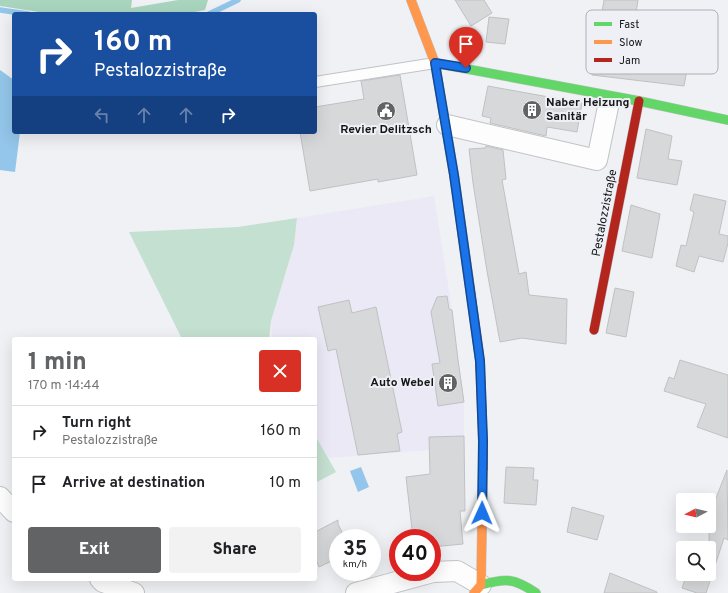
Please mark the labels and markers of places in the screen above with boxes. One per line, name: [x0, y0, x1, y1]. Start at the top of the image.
pin: [449, 27, 483, 68]
place label: Naber Heizung Sanitär: [546, 95, 630, 125]
building icon: Naber Heizung Sanitär: [521, 99, 543, 121]
public building icon: Revier Delitzsch: [375, 100, 397, 122]
place label: Revier Delitzsch: [340, 122, 432, 138]
building icon: Auto Webel: [437, 372, 459, 394]
place label: Auto Webel: [370, 375, 434, 391]

